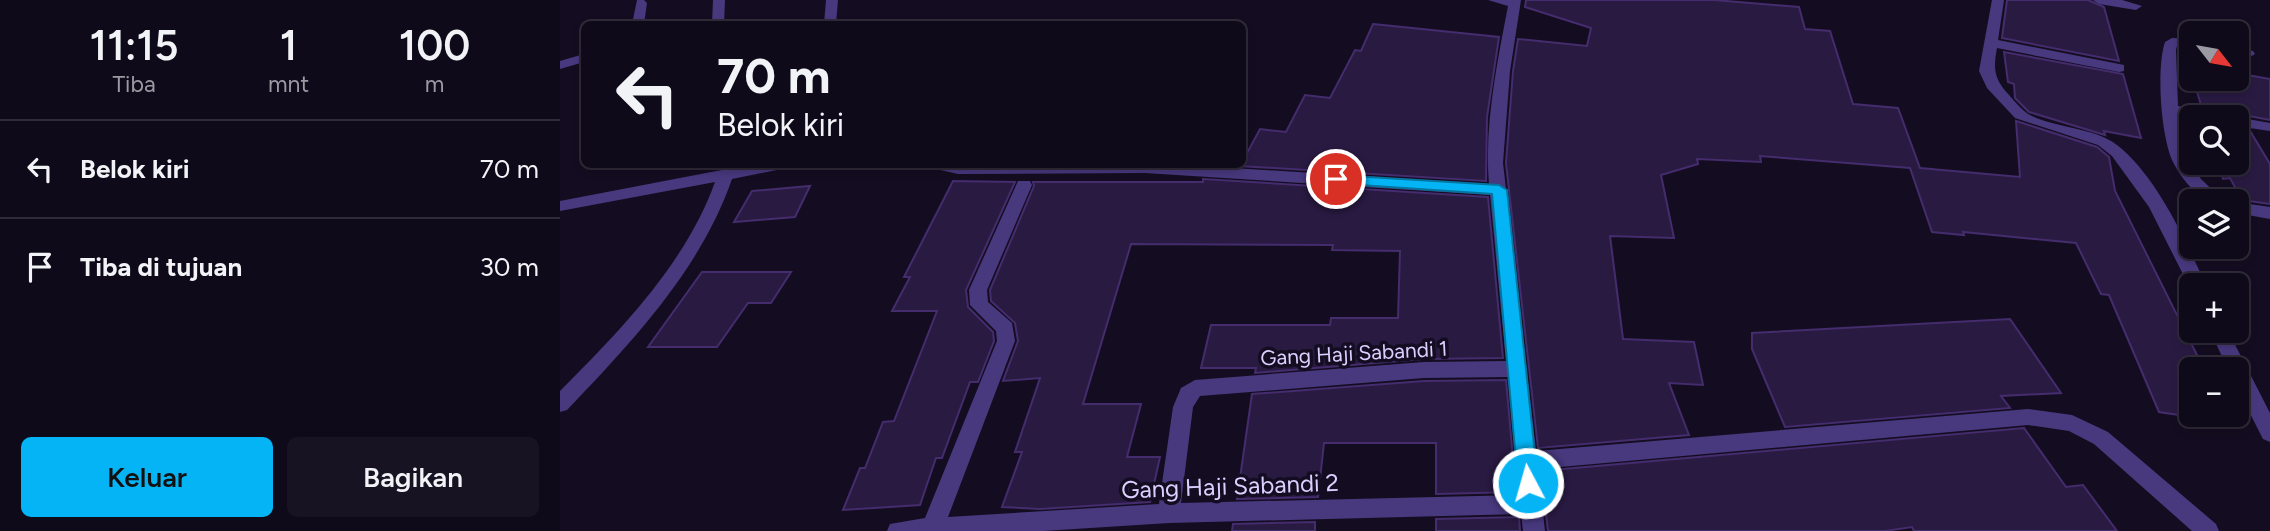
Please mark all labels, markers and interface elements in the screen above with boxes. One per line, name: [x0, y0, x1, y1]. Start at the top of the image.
text: 11:15: [90, 20, 178, 71]
text: 1: [280, 20, 297, 71]
text: 100: [399, 20, 470, 71]
north arrow: [2179, 21, 2249, 91]
map controls: [2179, 21, 2249, 427]
text: 70 m: [717, 46, 830, 105]
icon: left: [602, 49, 693, 140]
text: Tiba: [112, 70, 156, 98]
text: mnt: [268, 70, 309, 98]
text: m: [425, 70, 444, 98]
button: search: [2179, 105, 2249, 175]
text: Belok kiri: [717, 106, 844, 144]
pin: [1306, 149, 1366, 209]
icon: left: [21, 150, 59, 188]
text: Belok kiri: [80, 153, 189, 185]
text: 70 m: [480, 153, 539, 185]
icon: arrive: [1317, 160, 1355, 198]
button: layers: [2179, 189, 2249, 259]
icon: arrive: [21, 248, 59, 286]
text: Tiba di tujuan: [80, 251, 242, 283]
text: 30 m: [480, 251, 539, 283]
button: +: [2179, 273, 2249, 343]
street label: Gang Haji Sabandi 1: [1260, 336, 1448, 370]
button: −: [2179, 357, 2249, 427]
button: Keluar: [21, 437, 273, 517]
button: Bagikan: [287, 437, 539, 517]
position arrow: [1491, 446, 1565, 520]
street label: Gang Haji Sabandi 2: [1121, 468, 1339, 504]

